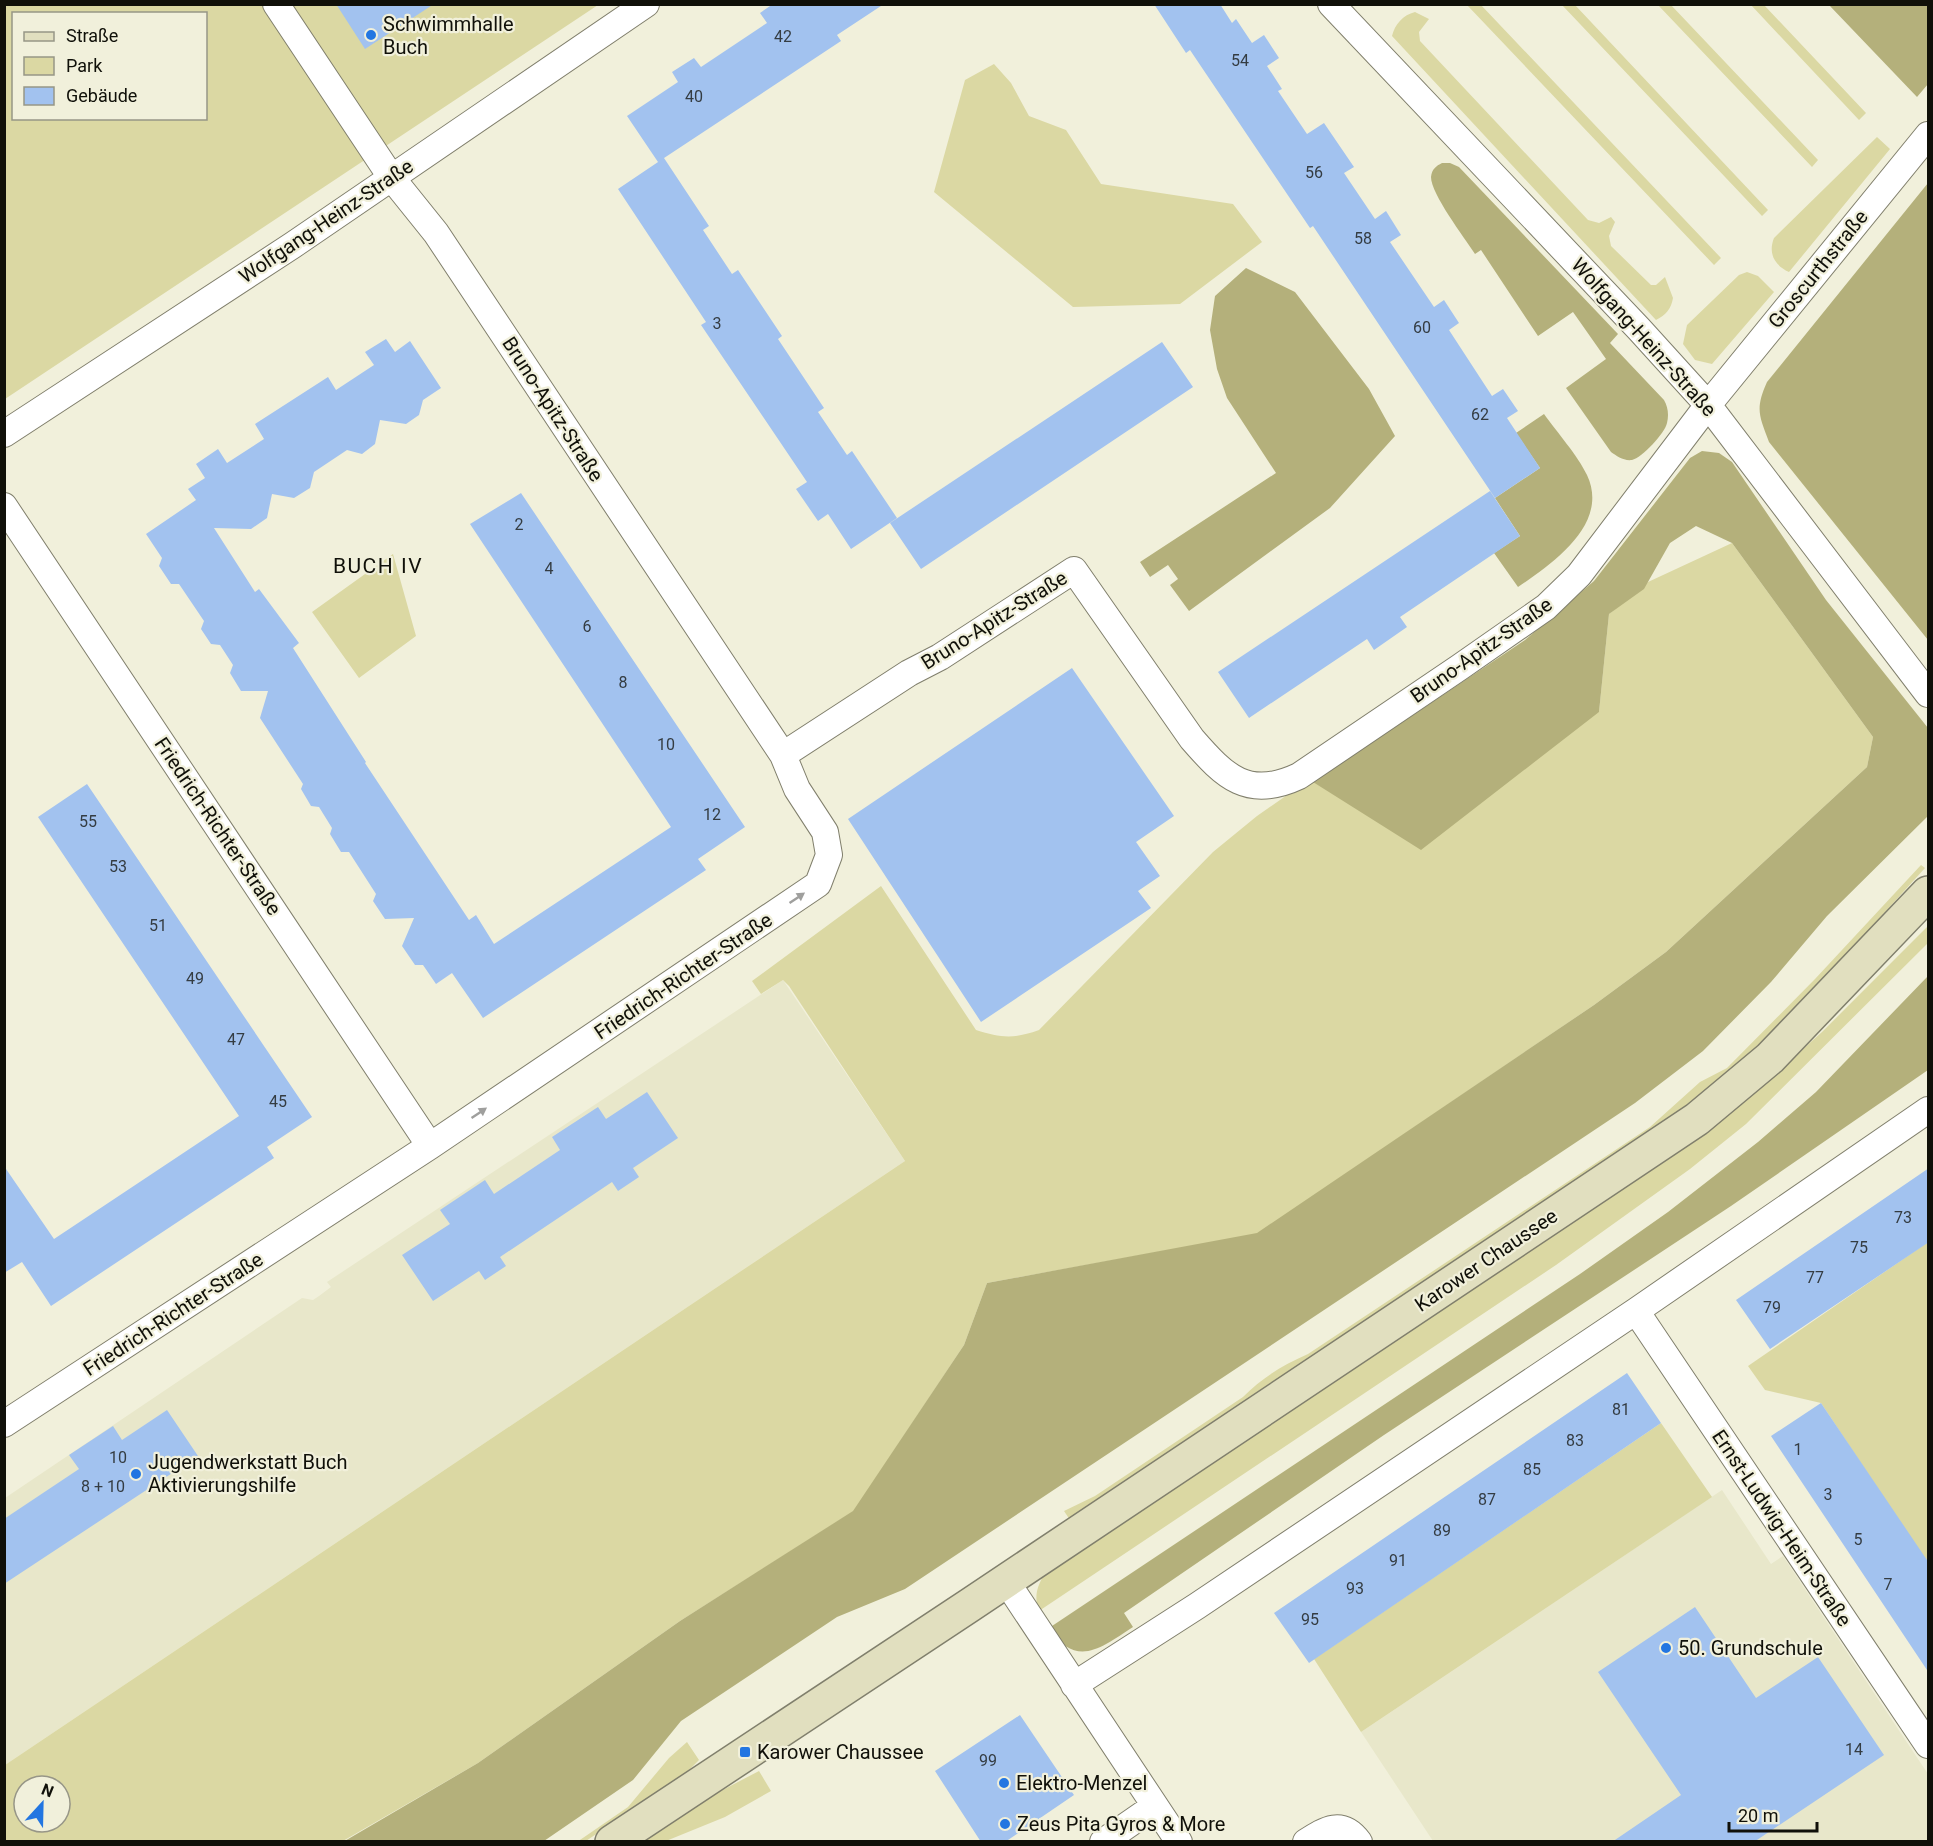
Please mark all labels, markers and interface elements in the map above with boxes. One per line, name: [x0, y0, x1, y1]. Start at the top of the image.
legend: [12, 12, 207, 120]
place label: Schwimmhalle Buch: [383, 12, 514, 59]
text: Straße: [66, 25, 118, 46]
house number: 42: [774, 27, 792, 46]
marker: Schwimmhalle Buch: [364, 28, 378, 42]
house number: 54: [1231, 51, 1249, 70]
text: Park: [66, 55, 103, 76]
text: Gebäude: [66, 85, 137, 106]
house number: 40: [685, 87, 703, 106]
street label: Wolfgang-Heinz-Straße: [234, 154, 418, 288]
house number: 56: [1305, 163, 1323, 182]
street label: Groscurthstraße: [1763, 205, 1873, 333]
house number: 58: [1354, 229, 1372, 248]
street label: Wolfgang-Heinz-Straße: [1567, 253, 1721, 421]
house number: 3: [713, 314, 722, 333]
house number: 60: [1413, 318, 1431, 337]
street label: Bruno-Apitz-Straße: [497, 332, 609, 486]
house number: 62: [1471, 405, 1489, 424]
house number: 2: [515, 515, 524, 534]
district label: BUCH IV: [333, 554, 423, 578]
house number: 4: [545, 559, 554, 578]
street label: Bruno-Apitz-Straße: [917, 565, 1071, 675]
street label: Bruno-Apitz-Straße: [1405, 592, 1557, 708]
house number: 6: [583, 617, 592, 636]
house number: 8: [619, 673, 628, 692]
street label: Friedrich-Richter-Straße: [150, 733, 286, 919]
house number: 10: [657, 735, 675, 754]
house number: 12: [703, 805, 721, 824]
house number: 55: [79, 812, 97, 831]
house number: 53: [109, 857, 127, 876]
one-way arrow: [789, 893, 805, 904]
street label: Friedrich-Richter-Straße: [590, 908, 776, 1044]
house number: 51: [149, 916, 167, 935]
house number: 49: [186, 969, 204, 988]
house number: 47: [227, 1030, 245, 1049]
house number: 45: [269, 1092, 287, 1111]
one-way arrow: [470, 1107, 486, 1119]
street label: Karower Chaussee: [1410, 1203, 1562, 1317]
house number: 73: [1894, 1208, 1912, 1227]
house number: 75: [1850, 1238, 1868, 1257]
street label: Friedrich-Richter-Straße: [79, 1247, 267, 1381]
house number: 77: [1806, 1268, 1824, 1287]
house number: 79: [1763, 1298, 1781, 1317]
house number: 81: [1612, 1400, 1630, 1419]
street label: Ernst-Ludwig-Heim-Straße: [1707, 1425, 1857, 1631]
house number: 83: [1566, 1431, 1584, 1450]
house number: 1: [1794, 1440, 1803, 1459]
house number: 10: [109, 1448, 127, 1467]
place label: Jugendwerkstatt Buch Aktivierungshilfe: [148, 1450, 348, 1497]
house number: 85: [1523, 1460, 1541, 1479]
marker: Jugendwerkstatt Buch Aktivierungshilfe: [129, 1467, 143, 1481]
house number: 8 + 10: [81, 1477, 125, 1496]
house number: 3: [1824, 1485, 1833, 1504]
house number: 87: [1478, 1490, 1496, 1509]
house number: 89: [1433, 1521, 1451, 1540]
house number: 5: [1854, 1530, 1863, 1549]
house number: 91: [1389, 1551, 1407, 1570]
house number: 7: [1884, 1575, 1893, 1594]
house number: 93: [1346, 1579, 1364, 1598]
house number: 95: [1301, 1610, 1319, 1629]
place label: 50. Grundschule: [1678, 1636, 1823, 1660]
marker: 50. Grundschule: [1659, 1641, 1673, 1655]
place label: Karower Chaussee: [757, 1740, 924, 1764]
house number: 14: [1845, 1740, 1863, 1759]
marker: Karower Chaussee: [738, 1745, 752, 1759]
house number: 99: [979, 1751, 997, 1770]
place label: Elektro-Menzel: [1016, 1771, 1147, 1795]
north arrow: [12, 1774, 72, 1834]
marker: Elektro-Menzel: [997, 1776, 1011, 1790]
text: N: [39, 1780, 56, 1801]
scale bar: [1729, 1795, 1818, 1833]
text: 20 m: [1738, 1805, 1778, 1826]
place label: Zeus Pita Gyros & More: [1017, 1812, 1225, 1836]
marker: Zeus Pita Gyros & More: [998, 1817, 1012, 1831]

